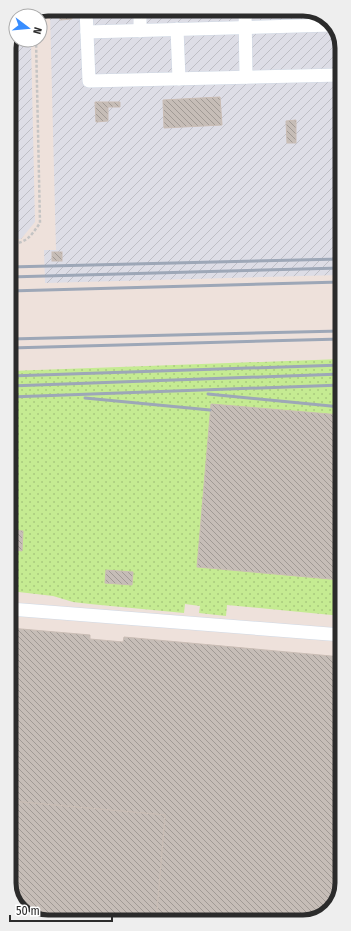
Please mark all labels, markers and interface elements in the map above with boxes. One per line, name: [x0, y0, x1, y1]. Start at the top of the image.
north arrow: [8, 8, 48, 48]
text: N: [30, 26, 44, 36]
scale bar: [10, 897, 112, 923]
text: 50 m: [16, 904, 40, 918]

